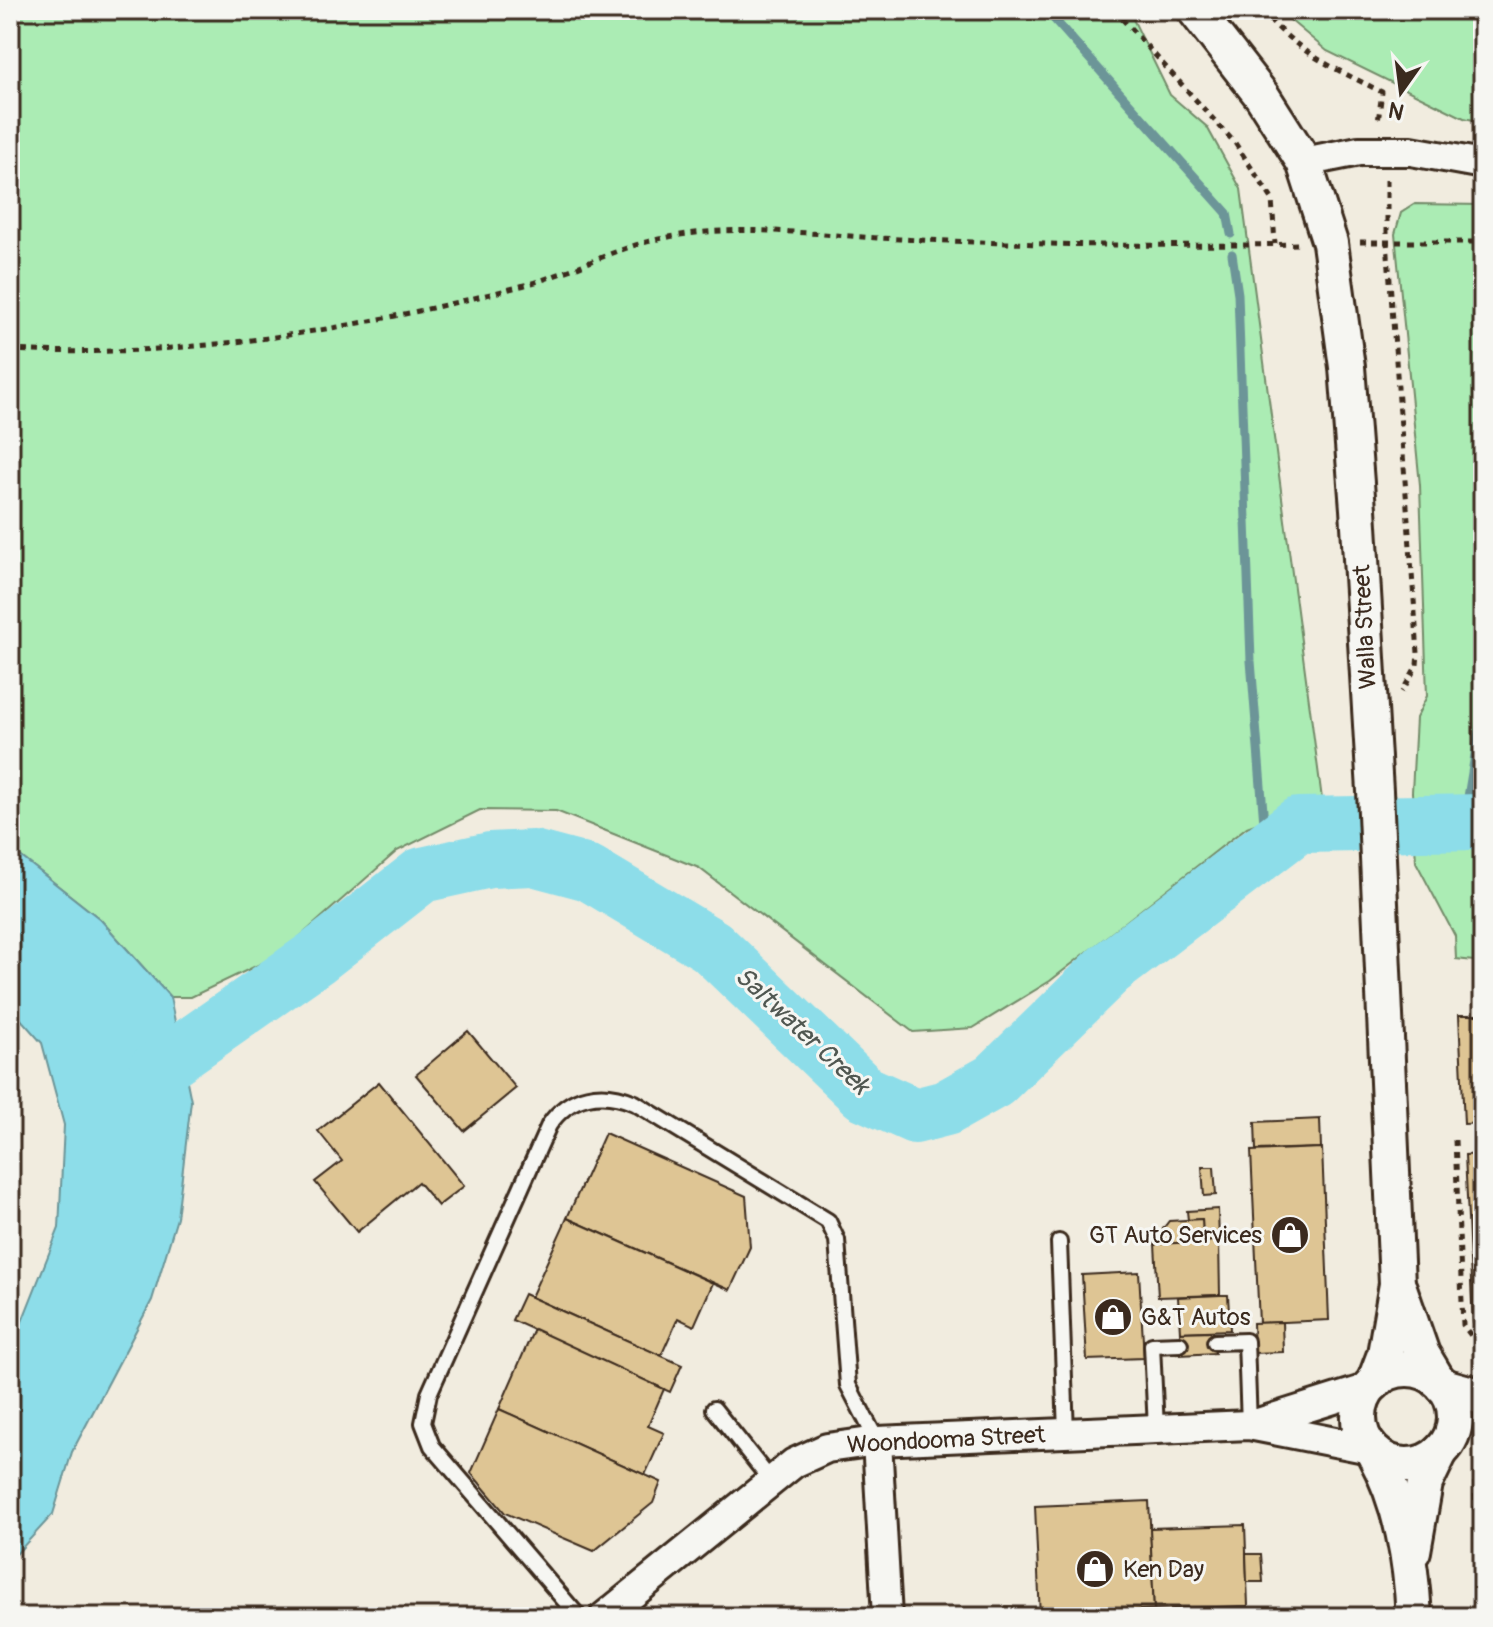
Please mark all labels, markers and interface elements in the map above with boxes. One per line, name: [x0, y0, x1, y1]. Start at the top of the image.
north arrow: [1361, 52, 1441, 132]
text: N: [1386, 95, 1407, 126]
street label: Walla Street: [1347, 564, 1383, 690]
water label: Saltwater Creek: [728, 961, 877, 1103]
shop icon: GT Auto Services: [1269, 1214, 1311, 1256]
place label: GT Auto Services: [1089, 1221, 1262, 1250]
shop icon: G&T Autos: [1092, 1296, 1134, 1338]
place label: G&T Autos: [1141, 1303, 1251, 1332]
street label: Woondooma Street: [846, 1420, 1046, 1460]
shop icon: Ken Day: [1074, 1548, 1116, 1590]
place label: Ken Day: [1123, 1555, 1204, 1584]

